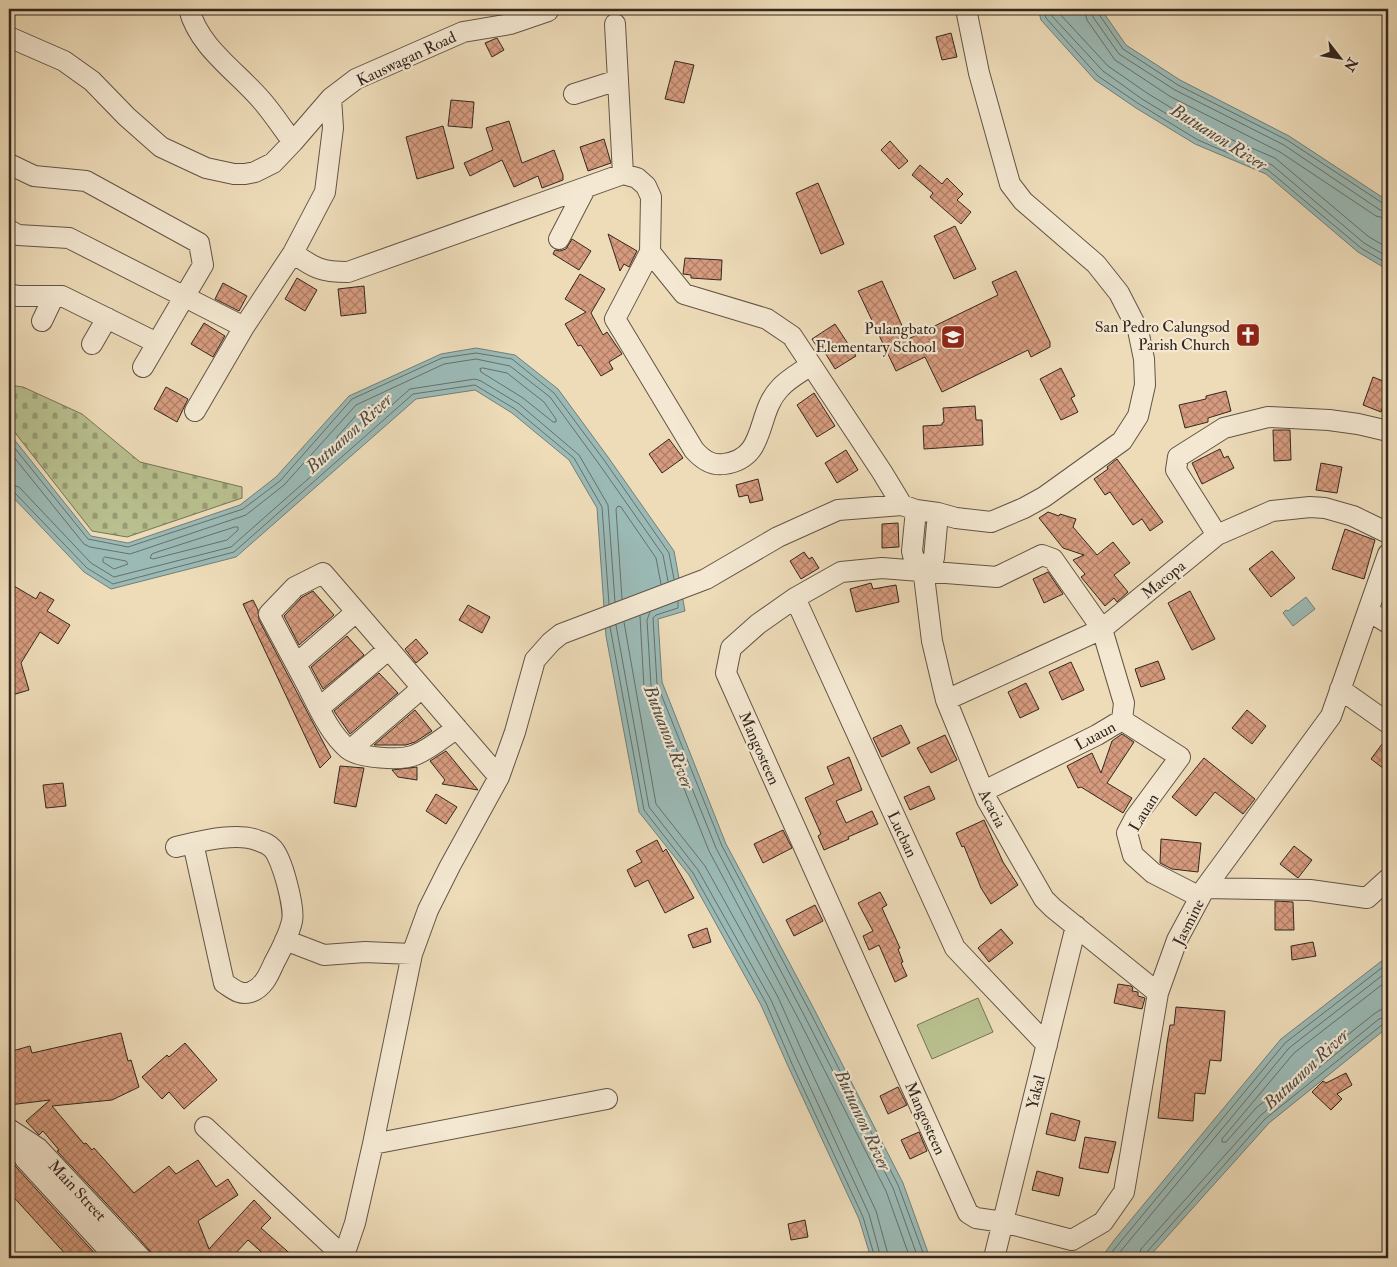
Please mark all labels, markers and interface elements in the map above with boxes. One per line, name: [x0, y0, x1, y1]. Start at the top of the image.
street label: Kauswagan Road: [354, 27, 459, 91]
north arrow: [1314, 32, 1364, 82]
text: N: [1340, 54, 1362, 75]
water label: Butuanon River: [1166, 98, 1272, 177]
place label: San Pedro Calungsod Parish Church: [1095, 317, 1231, 355]
place label: Pulangbato Elementary School: [815, 319, 936, 357]
church icon: San Pedro Calungsod Parish Church: [1235, 322, 1261, 348]
school or university icon: Pulangbato Elementary School: [940, 324, 966, 350]
water label: Butuanon River: [300, 387, 398, 479]
street label: Macopa: [1138, 556, 1191, 604]
water label: Butuanon River: [638, 681, 699, 793]
street label: Mangosteen: [734, 709, 784, 788]
street label: Luaun: [1072, 717, 1119, 755]
street label: Acacia: [973, 785, 1011, 831]
street label: Lauan: [1124, 790, 1163, 835]
street label: Lucban: [883, 808, 922, 861]
street label: Jasmine: [1168, 895, 1210, 951]
water label: Butuanon River: [1258, 1023, 1355, 1116]
water label: Butuanon River: [829, 1065, 897, 1176]
street label: Yakal: [1022, 1073, 1050, 1111]
street label: Mangosteen: [900, 1079, 950, 1158]
street label: Main Street: [44, 1156, 111, 1225]

